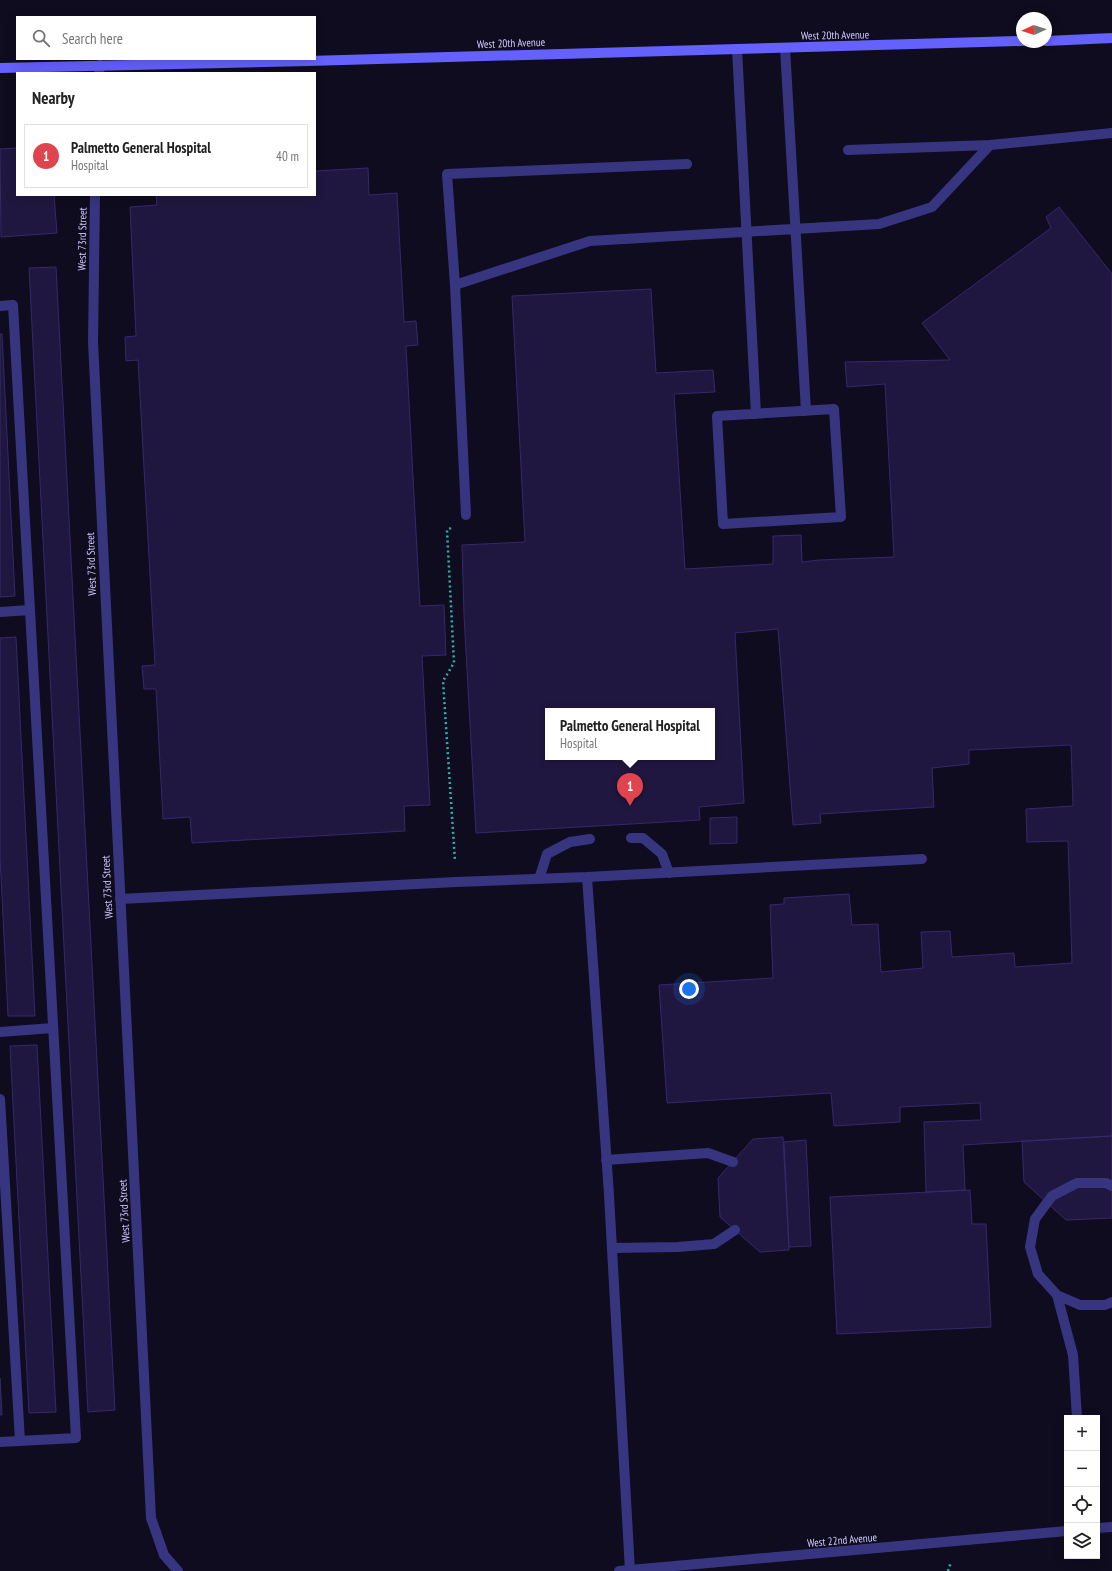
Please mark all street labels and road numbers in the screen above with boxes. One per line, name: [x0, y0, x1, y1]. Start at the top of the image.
street label: West 20th Avenue: [801, 27, 870, 43]
street label: West 20th Avenue: [477, 35, 546, 51]
street label: West 73rd Street: [74, 207, 90, 271]
street label: West 73rd Street: [83, 532, 99, 596]
street label: West 73rd Street: [98, 855, 116, 919]
street label: West 73rd Street: [115, 1179, 133, 1243]
street label: West 22nd Avenue: [807, 1530, 878, 1550]

